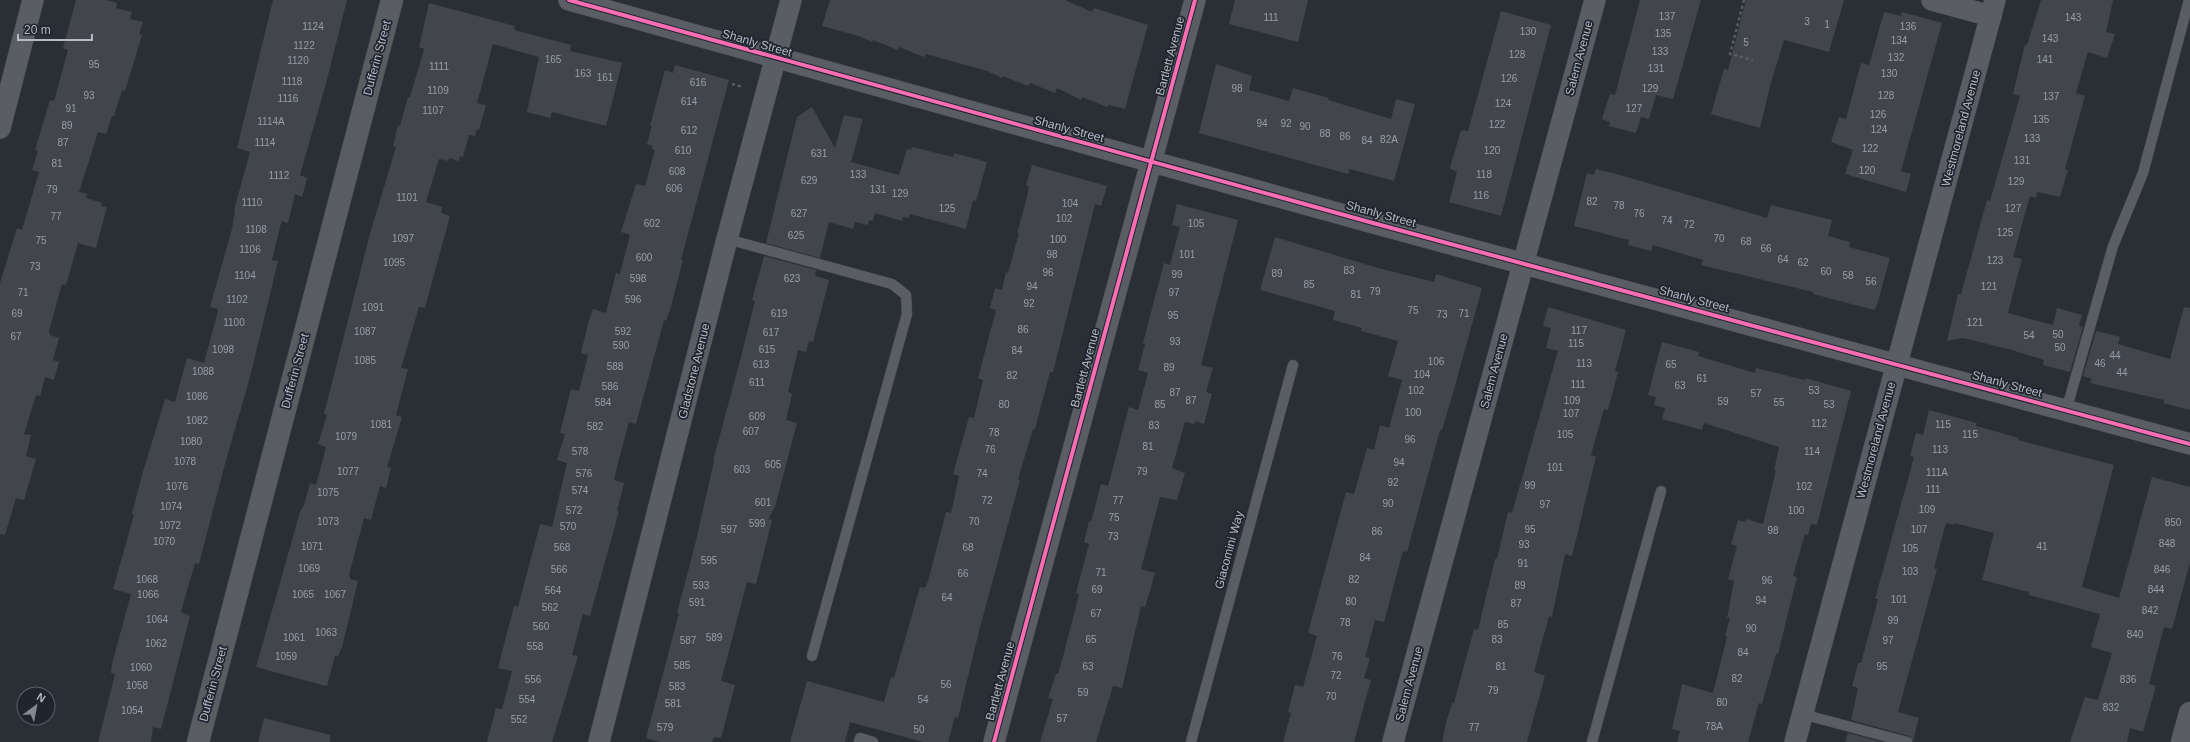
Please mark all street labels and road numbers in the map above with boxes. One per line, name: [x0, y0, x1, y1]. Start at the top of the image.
street label: Bartlett Avenue: [1153, 15, 1187, 97]
street label: Dufferin Street: [360, 18, 394, 97]
street label: Salem Avenue: [1562, 19, 1596, 97]
street label: Shanly Street: [720, 26, 794, 60]
street label: Westmoreland Avenue: [1939, 68, 1983, 188]
street label: Shanly Street: [1032, 113, 1106, 145]
street label: Shanly Street: [1344, 198, 1418, 230]
street label: Shanly Street: [1657, 283, 1731, 315]
street label: Gladstone Avenue: [675, 322, 713, 420]
street label: Bartlett Avenue: [1068, 327, 1102, 409]
street label: Dufferin Street: [278, 331, 312, 410]
street label: Salem Avenue: [1477, 332, 1511, 410]
street label: Shanly Street: [1970, 368, 2044, 400]
street label: Westmoreland Avenue: [1854, 380, 1898, 500]
street label: Giacomini Way: [1212, 509, 1246, 591]
street label: Bartlett Avenue: [983, 640, 1017, 722]
street label: Dufferin Street: [196, 644, 230, 723]
street label: Salem Avenue: [1392, 645, 1426, 723]

